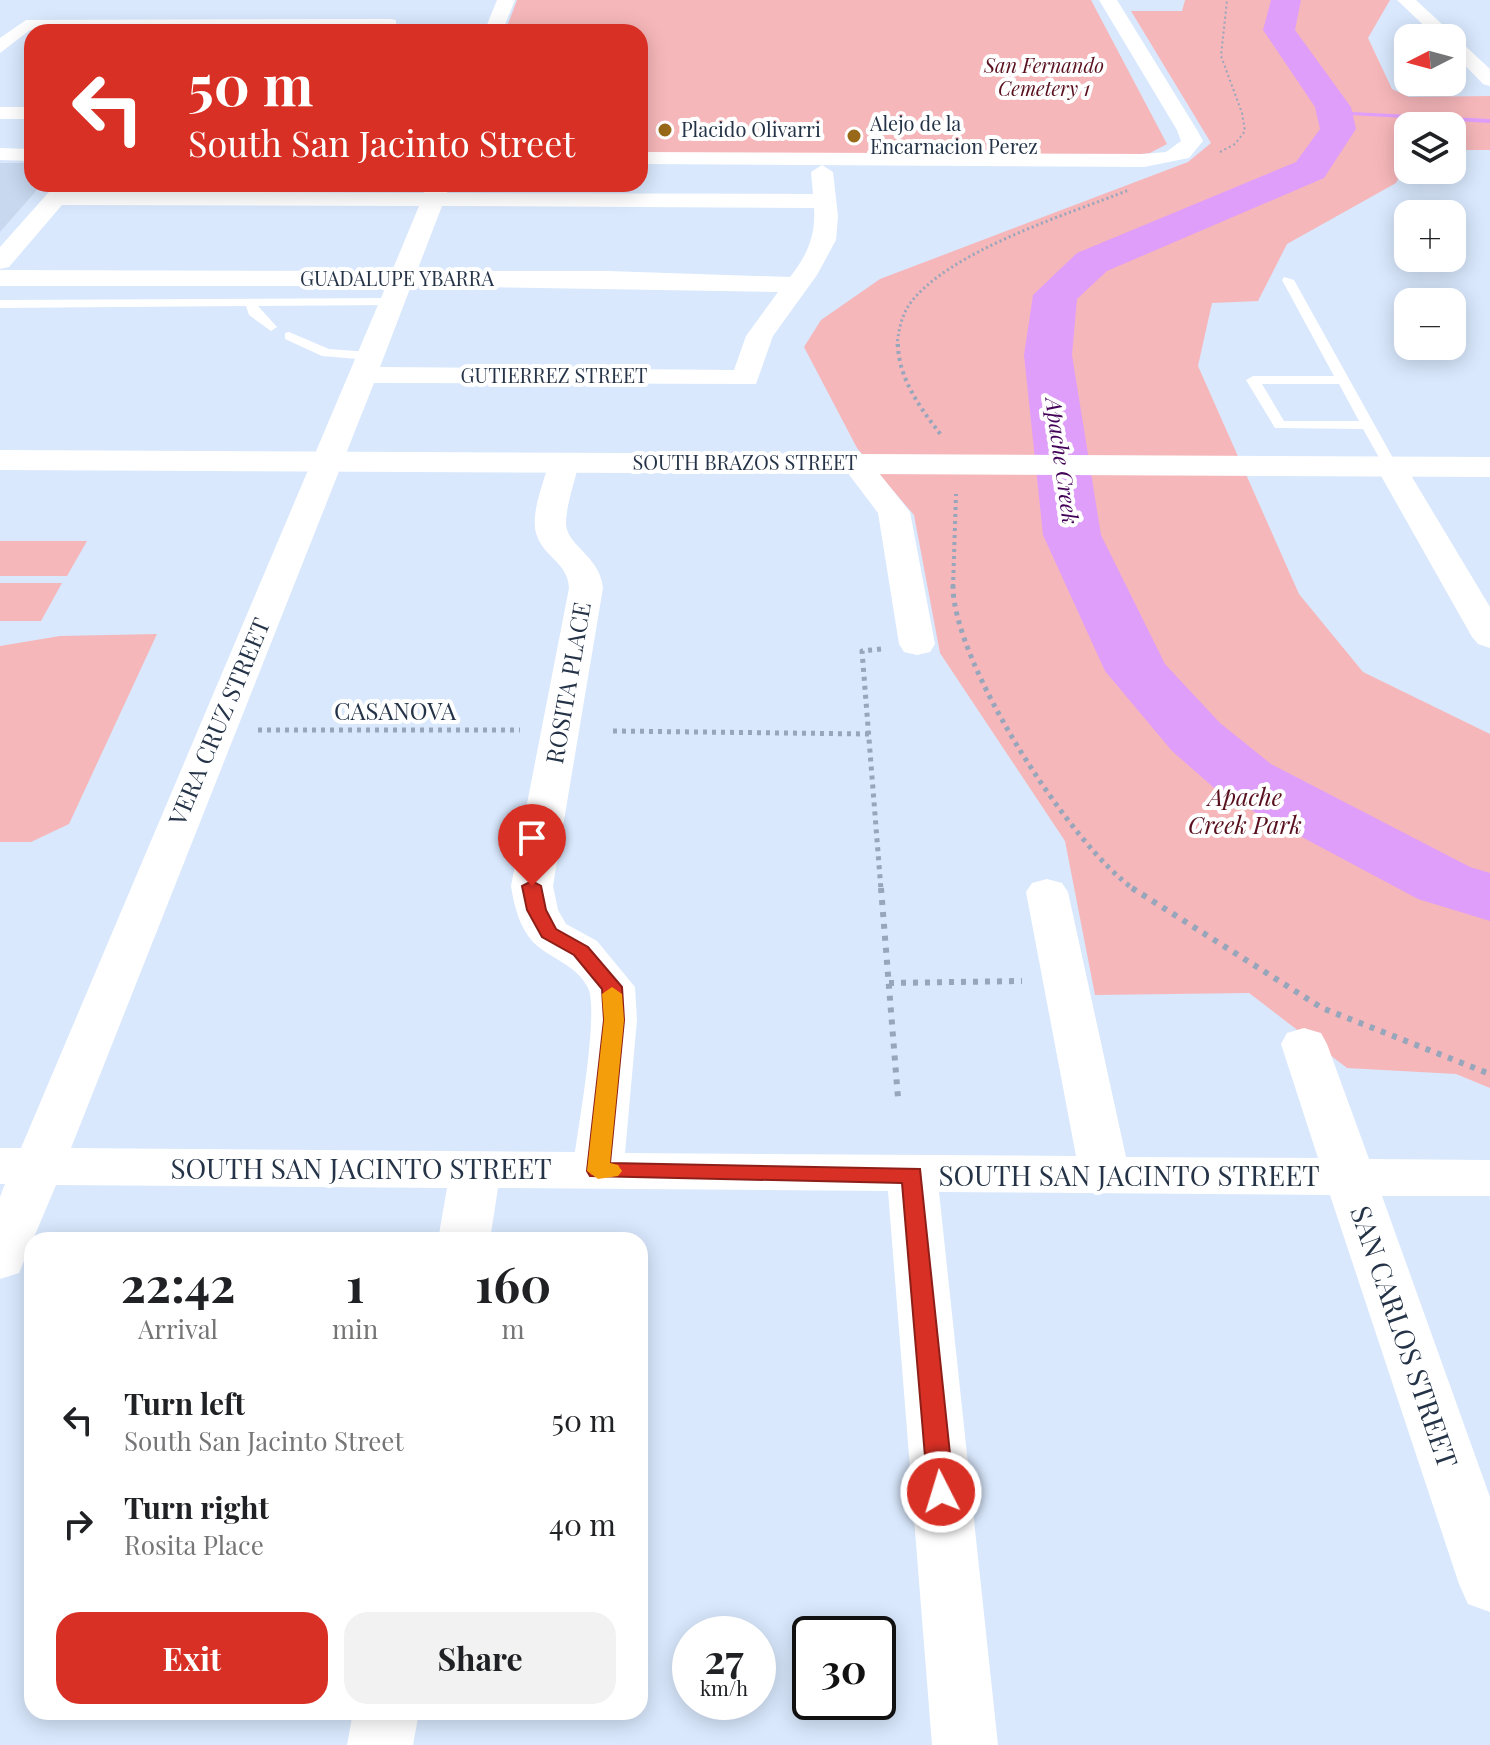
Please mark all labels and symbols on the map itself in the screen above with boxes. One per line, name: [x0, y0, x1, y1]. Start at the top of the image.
north arrow: [1394, 24, 1466, 96]
park label: San Fernando Cemetery 1: [983, 51, 1104, 101]
place label: Alejo de la Encarnacion Perez: [869, 109, 1038, 159]
place label: Placido Olivarri: [681, 115, 821, 142]
marker: Placido Olivarri: [656, 121, 674, 139]
marker: Alejo de la Encarnacion Perez: [845, 127, 863, 145]
street label: GUADALUPE YBARRA: [300, 264, 494, 291]
street label: GUTIERREZ STREET: [461, 361, 648, 388]
water label: Apache Creek: [1039, 394, 1087, 526]
street label: SOUTH BRAZOS STREET: [633, 448, 858, 475]
street label: ROSITA PLACE: [537, 599, 597, 766]
street label: VERA CRUZ STREET: [160, 613, 276, 831]
street label: CASANOVA: [334, 694, 457, 726]
park label: Apache Creek Park: [1188, 780, 1302, 840]
pin: [498, 804, 566, 886]
street label: SOUTH SAN JACINTO STREET: [170, 1149, 552, 1186]
street label: SOUTH SAN JACINTO STREET: [938, 1156, 1320, 1193]
street label: SAN CARLOS STREET: [1343, 1201, 1468, 1472]
position arrow: [899, 1450, 983, 1534]
speed limit sign: 30: [792, 1616, 896, 1720]

